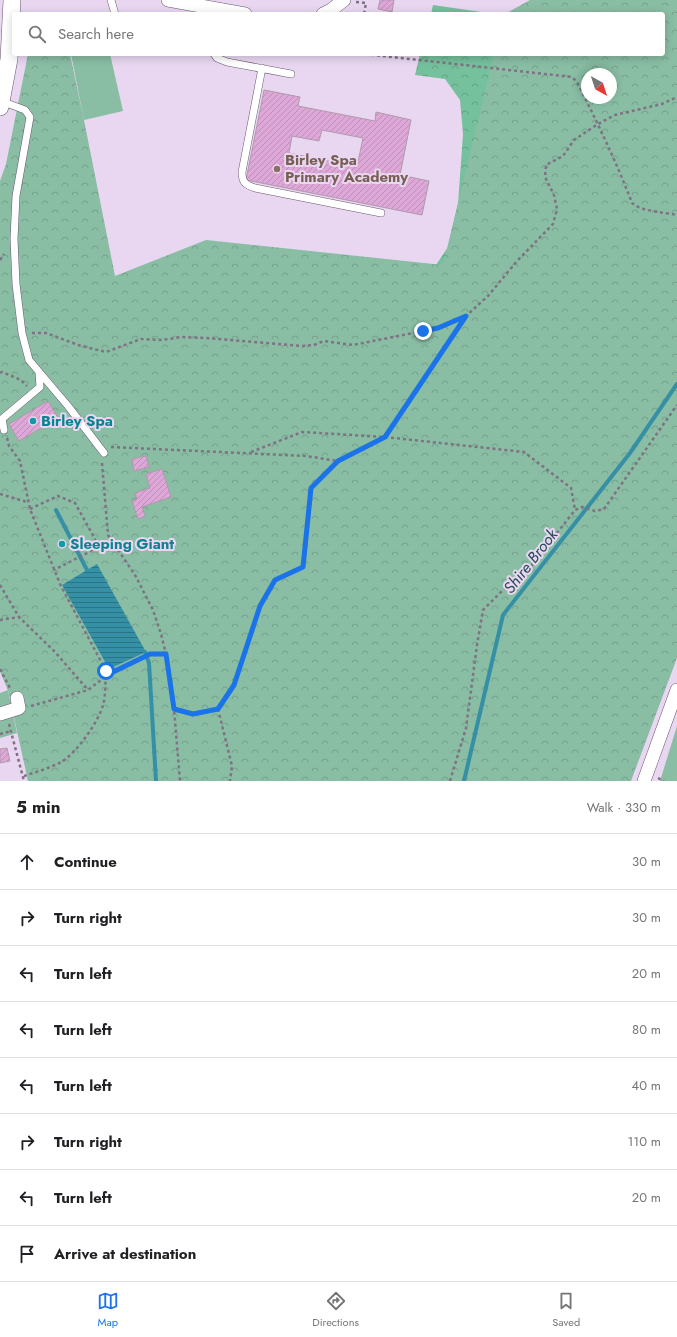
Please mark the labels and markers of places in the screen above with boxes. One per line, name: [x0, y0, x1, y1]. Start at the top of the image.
place label: Birley Spa Primary Academy: [285, 149, 408, 188]
marker: Birley Spa Primary Academy: [272, 164, 282, 174]
place label: Birley Spa: [41, 410, 113, 432]
marker: Birley Spa: [28, 416, 38, 426]
place label: Sleeping Giant: [70, 533, 174, 555]
marker: Sleeping Giant: [57, 539, 67, 549]

